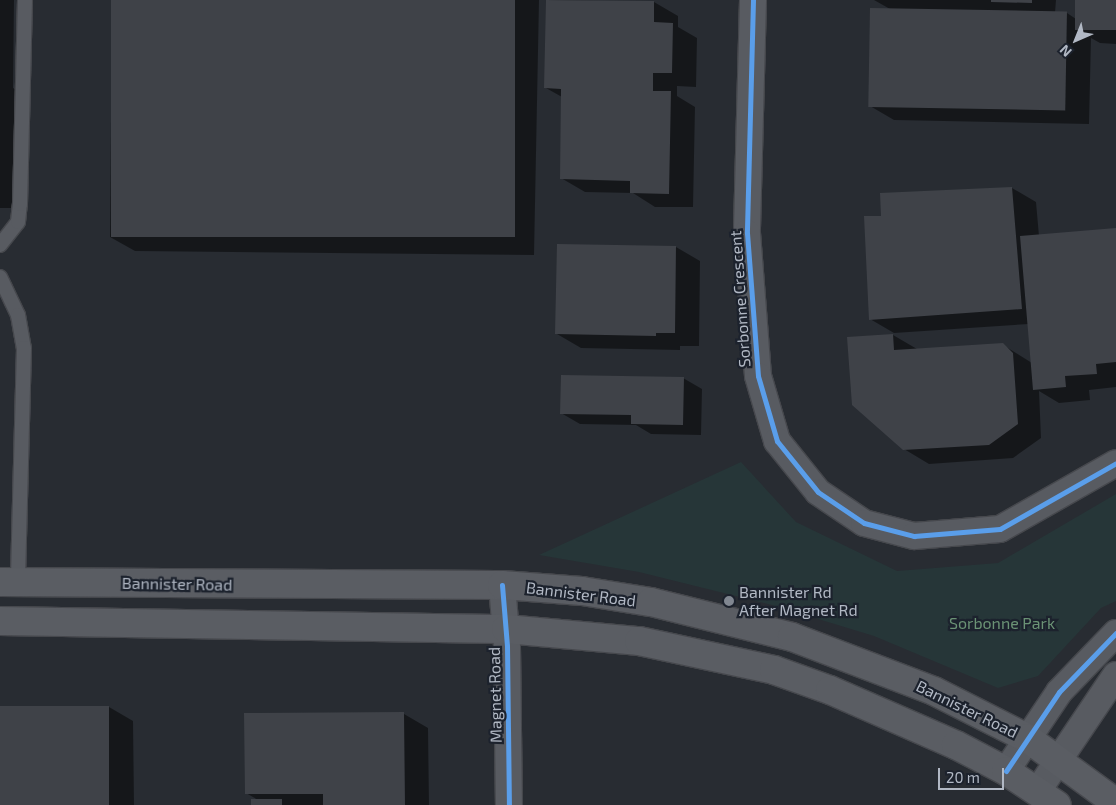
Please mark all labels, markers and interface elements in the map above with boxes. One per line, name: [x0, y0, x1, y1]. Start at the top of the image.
north arrow: [1051, 15, 1101, 65]
text: N: [1056, 42, 1075, 61]
street label: Sorbonne Crescent: [726, 230, 754, 368]
street label: Bannister Road: [121, 573, 233, 595]
street label: Bannister Road: [525, 578, 637, 610]
place label: Bannister Rd After Magnet Rd: [739, 582, 858, 620]
marker: Bannister Rd After Magnet Rd: [723, 595, 735, 607]
park label: Sorbonne Park: [949, 613, 1055, 633]
street label: Magnet Road: [485, 647, 505, 743]
street label: Bannister Road: [913, 676, 1021, 742]
scale bar: [941, 758, 1007, 790]
text: 20 m: [946, 768, 980, 786]

